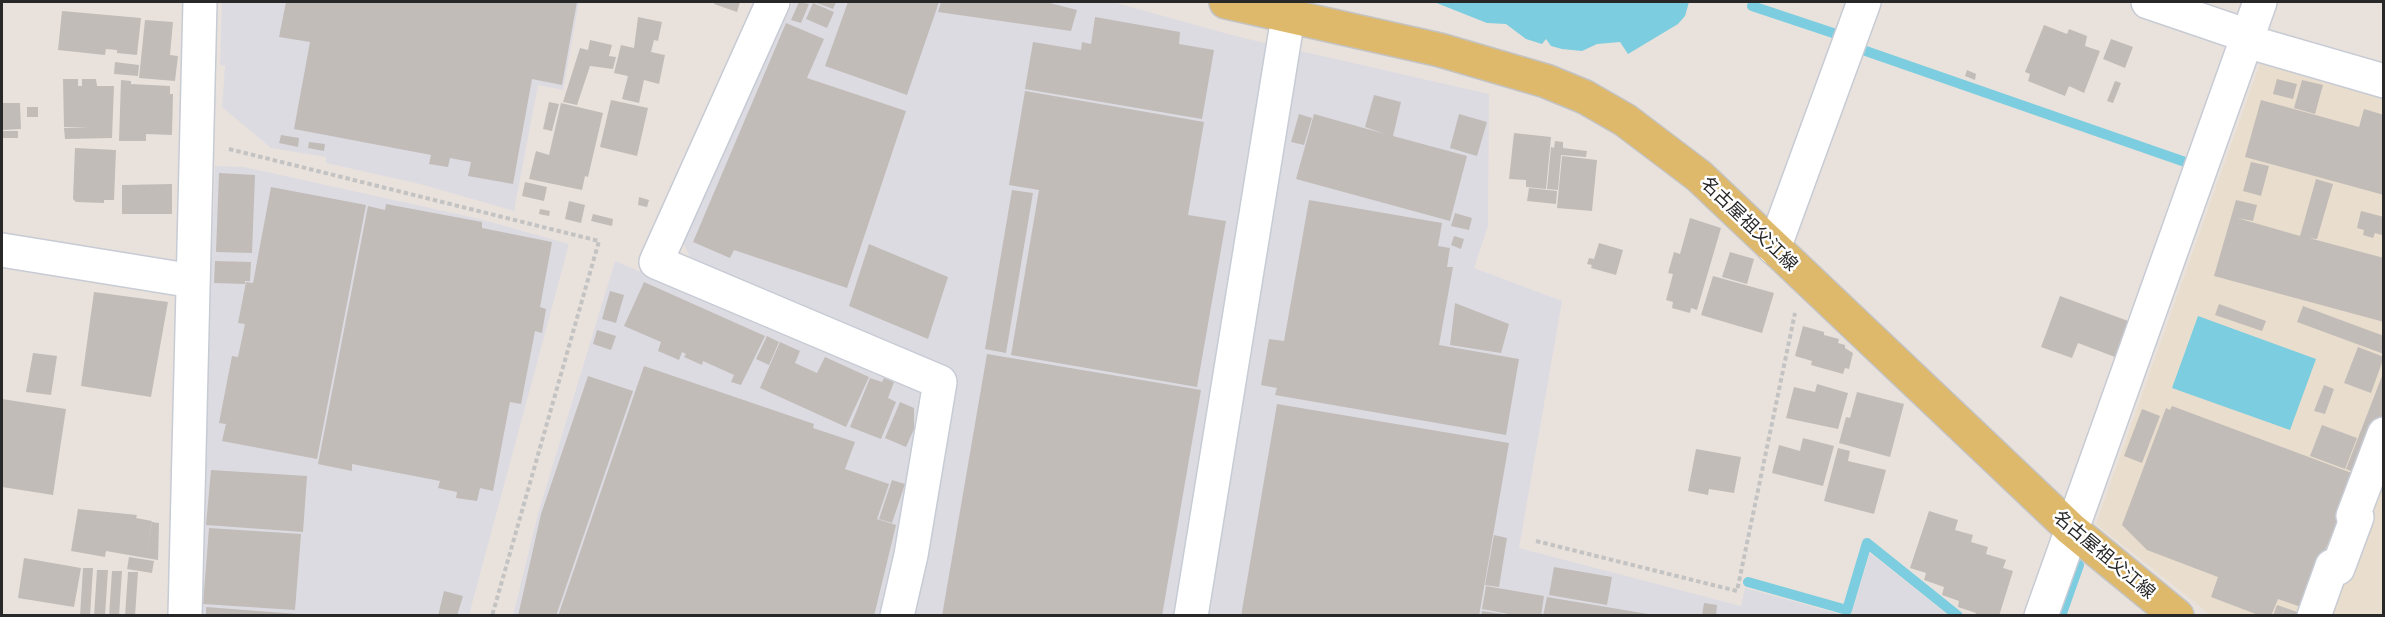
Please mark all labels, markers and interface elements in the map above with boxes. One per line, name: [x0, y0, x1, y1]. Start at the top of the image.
street label: 名古屋祖父江線: [1696, 172, 1802, 276]
street label: 名古屋祖父江線: [2049, 506, 2159, 604]

